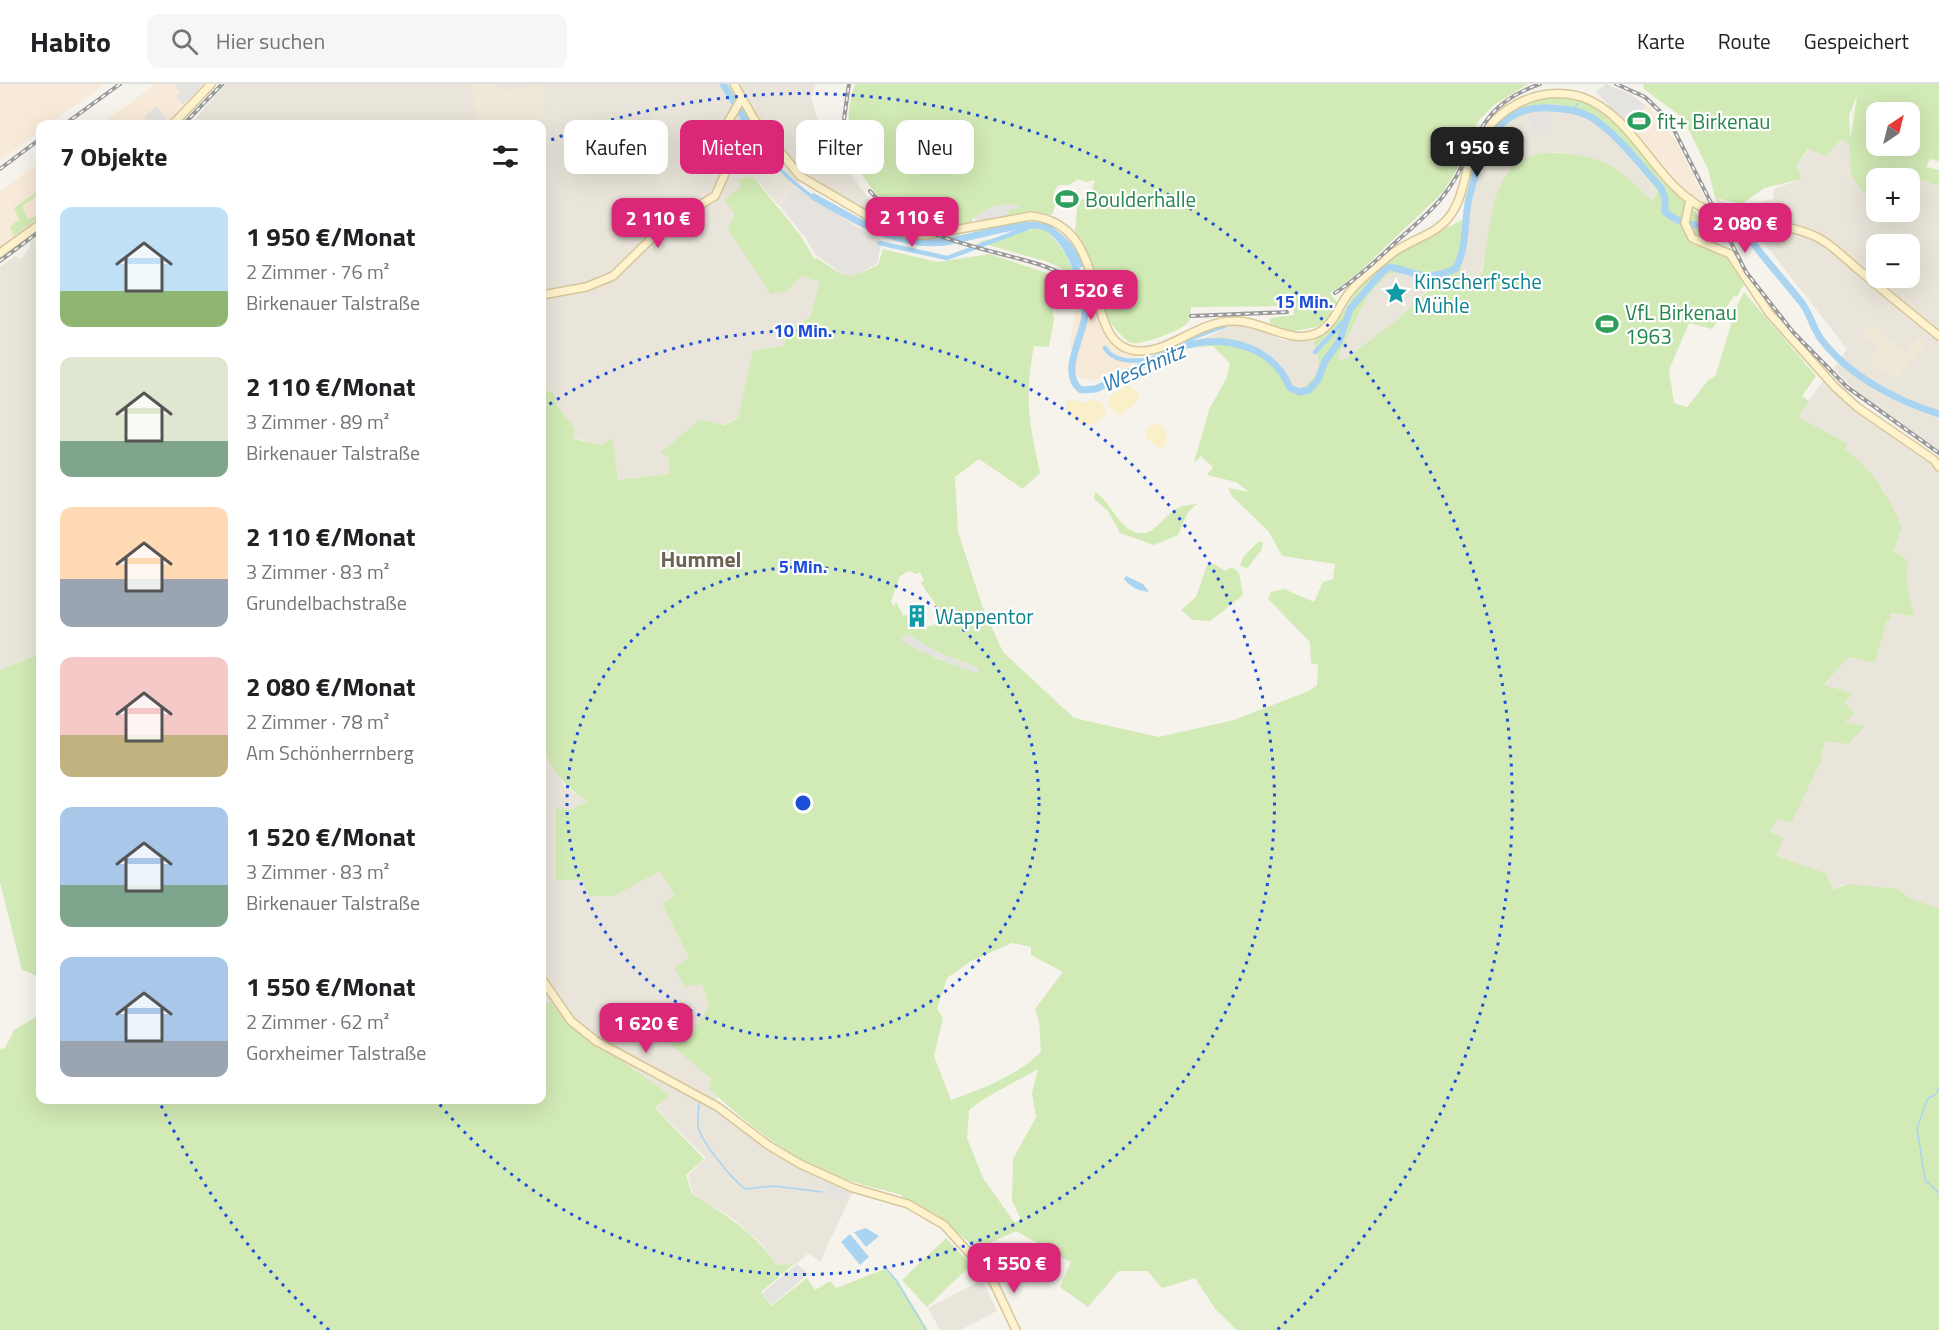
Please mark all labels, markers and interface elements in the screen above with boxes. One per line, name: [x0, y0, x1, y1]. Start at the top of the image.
search box: [147, 14, 567, 68]
text: Habito: [30, 20, 111, 63]
text: Hier suchen: [216, 24, 325, 58]
icon: search: [168, 25, 201, 58]
text: Karte: [1637, 25, 1685, 57]
text: Route: [1718, 25, 1771, 57]
text: Gespeichert: [1804, 25, 1909, 57]
north arrow: [1866, 102, 1920, 156]
map controls: [1866, 102, 1920, 288]
place label: fit+ Birkenau: [1657, 105, 1770, 137]
sports icon: fit+ Birkenau: [1626, 108, 1652, 134]
chip: Kaufen: [564, 120, 668, 174]
chip: Mieten: [680, 120, 784, 174]
chip: Filter: [796, 120, 884, 174]
chip: Neu: [896, 120, 974, 174]
pin: 1 950 €: [1422, 127, 1532, 178]
text: 1 950 €: [1445, 131, 1509, 162]
text: 7 Objekte: [60, 137, 167, 176]
icon: filters: [489, 140, 522, 173]
button: +: [1866, 168, 1920, 222]
place label: Boulderhalle: [1085, 183, 1196, 215]
sports icon: Boulderhalle: [1054, 186, 1080, 212]
pin: 2 110 €: [857, 197, 967, 248]
pin: 2 110 €: [603, 198, 713, 249]
text: 2 110 €: [880, 201, 944, 232]
text: 2 110 €: [626, 202, 690, 233]
pin: 2 080 €: [1690, 203, 1800, 254]
text: 2 080 €: [1713, 207, 1777, 238]
text: 1 950 €/Monat: [246, 217, 415, 256]
icon: home: [108, 231, 180, 303]
button: −: [1866, 234, 1920, 288]
text: 2 Zimmer · 76 m²: [246, 256, 389, 287]
place label: Kinscherf'sche Mühle: [1414, 265, 1542, 321]
pin: 1 520 €: [1036, 270, 1146, 321]
text: 1 520 €: [1059, 274, 1123, 305]
place icon: Kinscherf'sche Mühle: [1383, 280, 1409, 306]
text: Birkenauer Talstraße: [246, 287, 420, 318]
text: 15 Min.: [1275, 288, 1333, 315]
place label: VfL Birkenau 1963: [1625, 296, 1737, 352]
sports icon: VfL Birkenau 1963: [1594, 311, 1620, 337]
text: 10 Min.: [774, 317, 832, 344]
water label: Weschnitz: [1095, 333, 1192, 401]
text: 2 110 €/Monat: [246, 367, 415, 406]
icon: home: [108, 381, 180, 453]
text: 3 Zimmer · 89 m²: [246, 406, 389, 437]
text: Birkenauer Talstraße: [246, 437, 420, 468]
text: 2 110 €/Monat: [246, 517, 415, 556]
icon: home: [108, 531, 180, 603]
district label: Hummel: [660, 542, 742, 576]
text: 5 Min.: [779, 553, 827, 580]
text: 3 Zimmer · 83 m²: [246, 556, 389, 587]
text: Grundelbachstraße: [246, 587, 407, 618]
place label: Wappentor: [935, 600, 1034, 632]
building icon: Wappentor: [904, 603, 930, 629]
text: 2 080 €/Monat: [246, 667, 415, 706]
icon: home: [108, 681, 180, 753]
text: 2 Zimmer · 78 m²: [246, 706, 389, 737]
text: Am Schönherrnberg: [246, 737, 414, 768]
centre of rings: [793, 793, 813, 813]
text: 1 520 €/Monat: [246, 817, 415, 856]
icon: home: [108, 831, 180, 903]
text: 3 Zimmer · 83 m²: [246, 856, 389, 887]
text: Birkenauer Talstraße: [246, 887, 420, 918]
text: 1 550 €/Monat: [246, 967, 415, 1006]
icon: home: [108, 981, 180, 1053]
pin: 1 620 €: [591, 1003, 701, 1054]
text: 2 Zimmer · 62 m²: [246, 1006, 389, 1037]
text: 1 620 €: [614, 1007, 678, 1038]
text: Gorxheimer Talstraße: [246, 1037, 426, 1068]
pin: 1 550 €: [959, 1243, 1069, 1294]
text: 1 550 €: [982, 1247, 1046, 1278]

